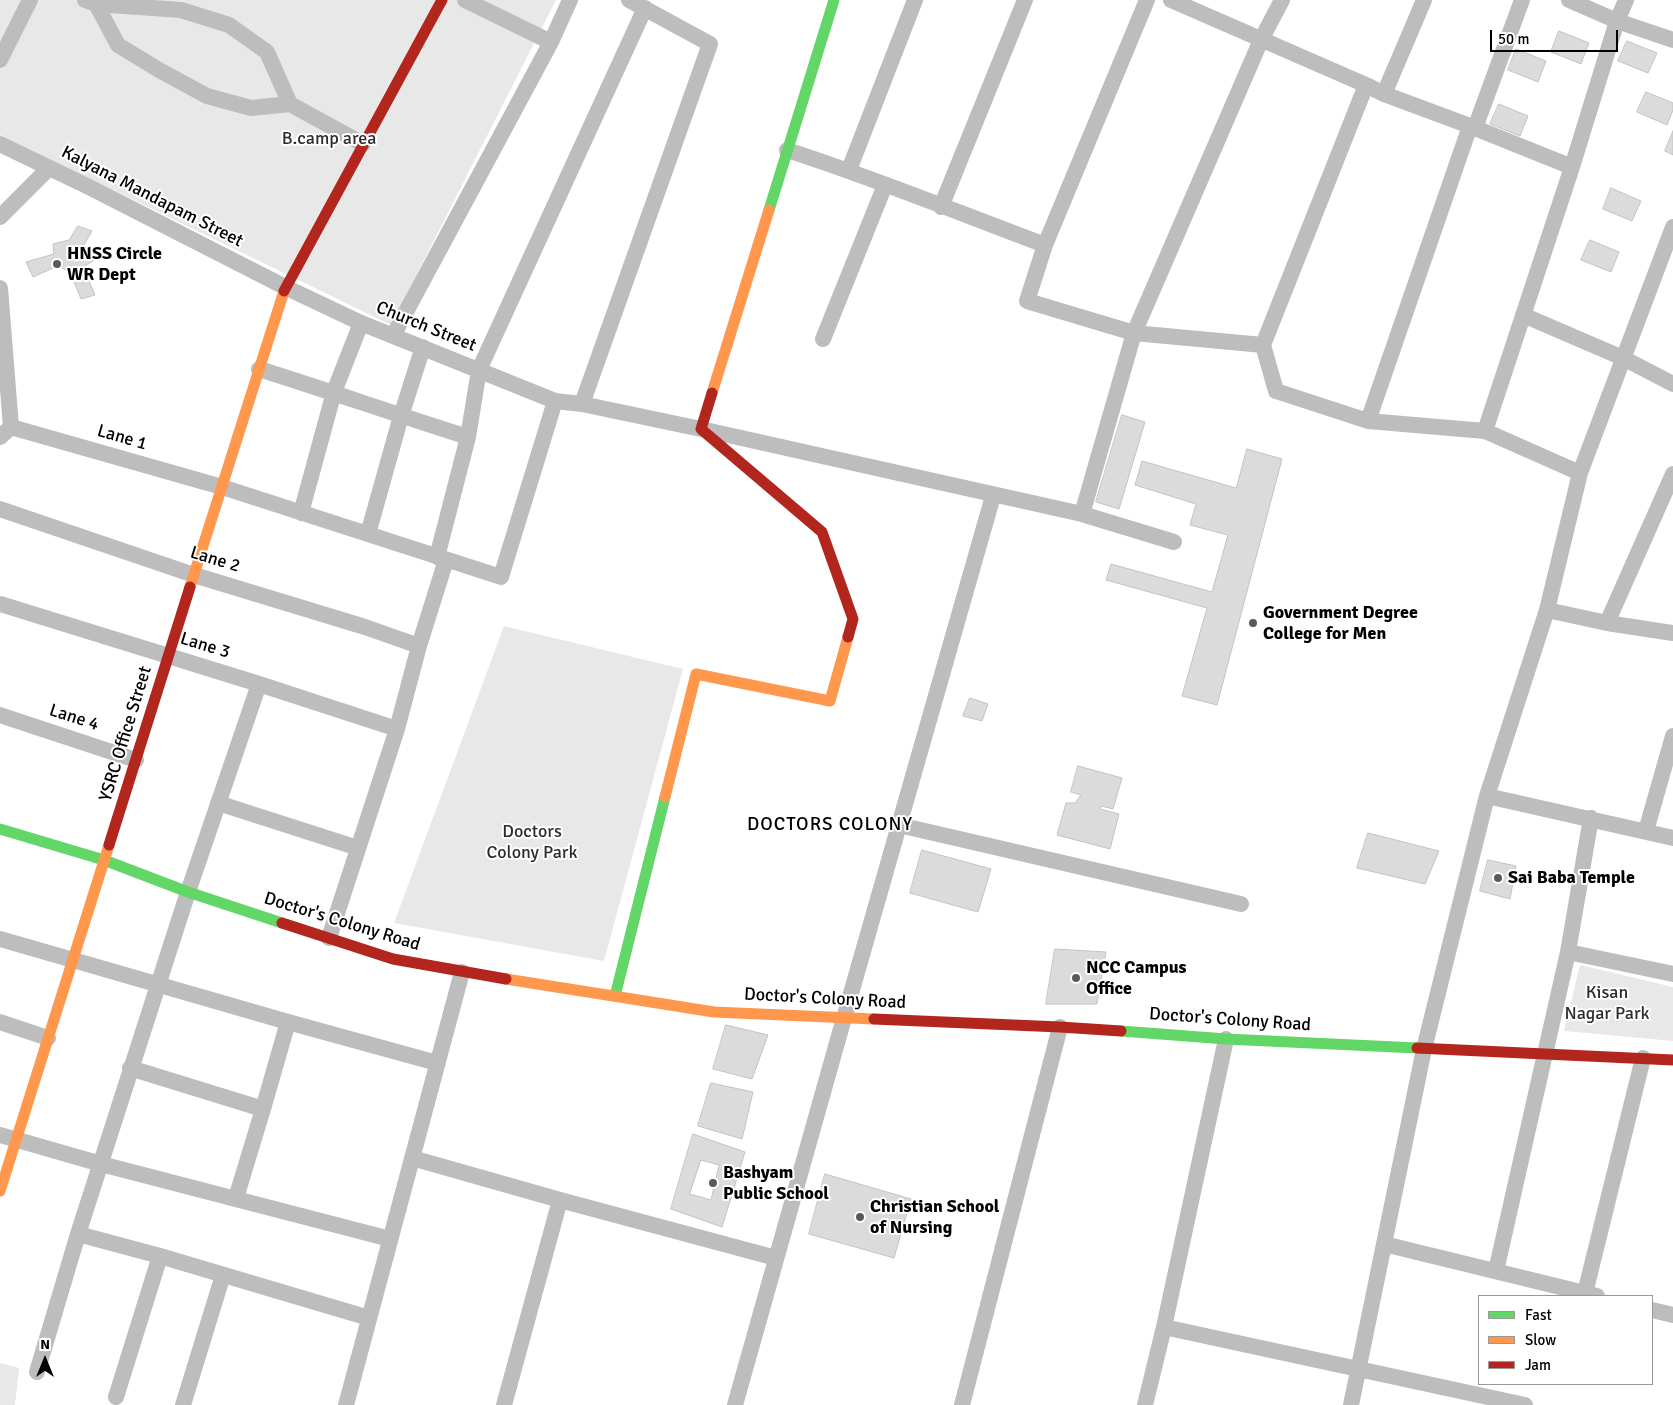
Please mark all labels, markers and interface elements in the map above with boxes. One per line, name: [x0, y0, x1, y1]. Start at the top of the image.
scale bar: [1493, 20, 1620, 52]
text: 50 m: [1498, 30, 1529, 48]
park label: B.camp area: [282, 128, 376, 150]
street label: Kalyana Mandapam Street: [57, 142, 247, 252]
place label: HNSS Circle WR Dept: [67, 243, 162, 286]
marker: HNSS Circle WR Dept: [51, 258, 63, 270]
street label: Church Street: [373, 297, 479, 357]
street label: Lane 1: [95, 421, 149, 455]
street label: Lane 2: [188, 542, 242, 578]
place label: Government Degree College for Men: [1263, 602, 1418, 644]
marker: Government Degree College for Men: [1247, 617, 1259, 629]
street label: Lane 3: [178, 628, 232, 664]
street label: YSRC Office Street: [95, 664, 157, 804]
street label: Lane 4: [46, 700, 102, 736]
district label: DOCTORS COLONY: [745, 814, 915, 836]
park label: Doctors Colony Park: [486, 821, 578, 864]
place label: Sai Baba Temple: [1508, 867, 1635, 889]
marker: Sai Baba Temple: [1492, 872, 1504, 884]
street label: Doctor's Colony Road: [261, 888, 423, 956]
place label: NCC Campus Office: [1086, 957, 1187, 1000]
marker: NCC Campus Office: [1070, 972, 1082, 984]
park label: Kisan Nagar Park: [1564, 982, 1650, 1024]
street label: Doctor's Colony Road: [743, 984, 907, 1014]
street label: Doctor's Colony Road: [1148, 1004, 1312, 1036]
place label: Bashyam Public School: [723, 1162, 829, 1204]
marker: Bashyam Public School: [707, 1177, 719, 1189]
place label: Christian School of Nursing: [870, 1196, 1000, 1238]
marker: Christian School of Nursing: [854, 1211, 866, 1223]
legend: [1478, 1295, 1653, 1385]
text: Fast: [1525, 1306, 1552, 1324]
text: Slow: [1525, 1331, 1556, 1349]
north arrow: [20, 1335, 70, 1385]
text: N: [40, 1336, 50, 1353]
text: Jam: [1525, 1356, 1551, 1374]

